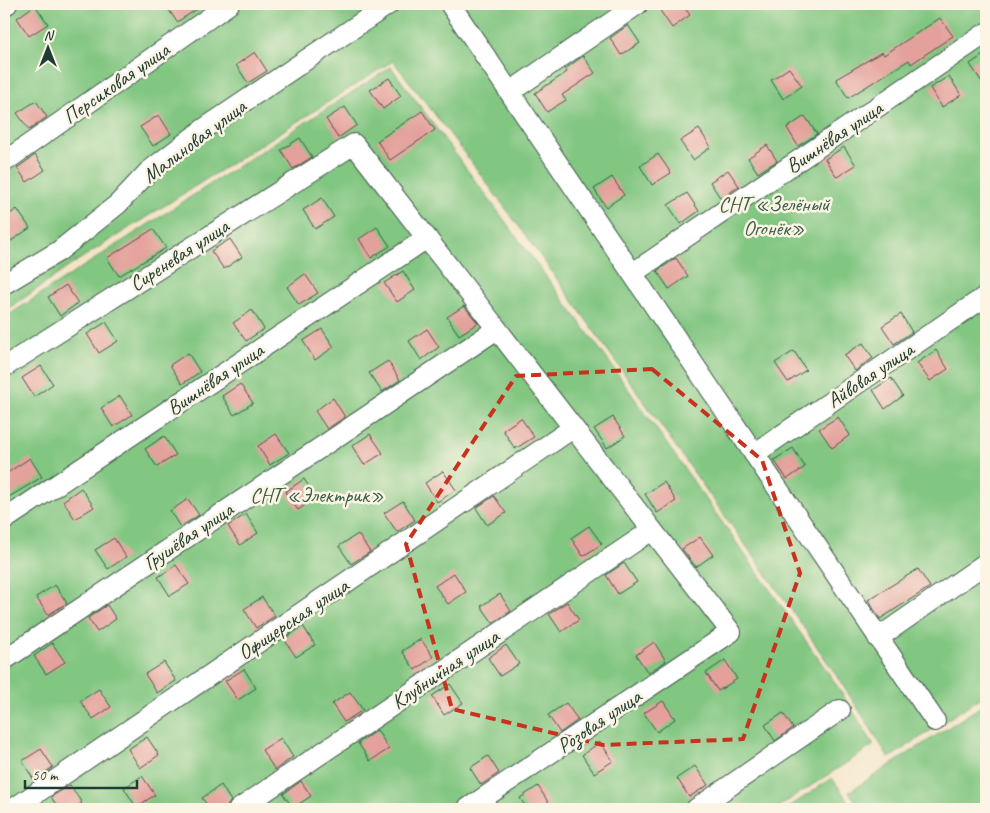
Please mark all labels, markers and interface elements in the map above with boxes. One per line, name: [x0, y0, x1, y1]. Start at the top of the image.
north arrow: [22, 22, 72, 72]
text: N: [44, 27, 55, 44]
street label: Персиковая улица: [58, 36, 176, 129]
street label: Малиновая улица: [137, 93, 252, 189]
street label: Вишнёвая улица: [781, 94, 889, 179]
park label: СНТ «Зелёный Огонёк»: [718, 191, 831, 241]
street label: Сиреневая улица: [124, 212, 235, 297]
street label: Айвовая улица: [822, 335, 920, 414]
street label: Вишнёвая улица: [162, 336, 270, 421]
park label: СНТ «Электрик»: [250, 482, 384, 508]
street label: Грушёвая улица: [138, 496, 239, 576]
street label: Офицерская улица: [233, 571, 355, 666]
street label: Клубничная улица: [386, 622, 505, 715]
street label: Розовая улица: [552, 682, 648, 760]
scale bar: [25, 758, 138, 790]
text: 50 m: [32, 766, 59, 785]

